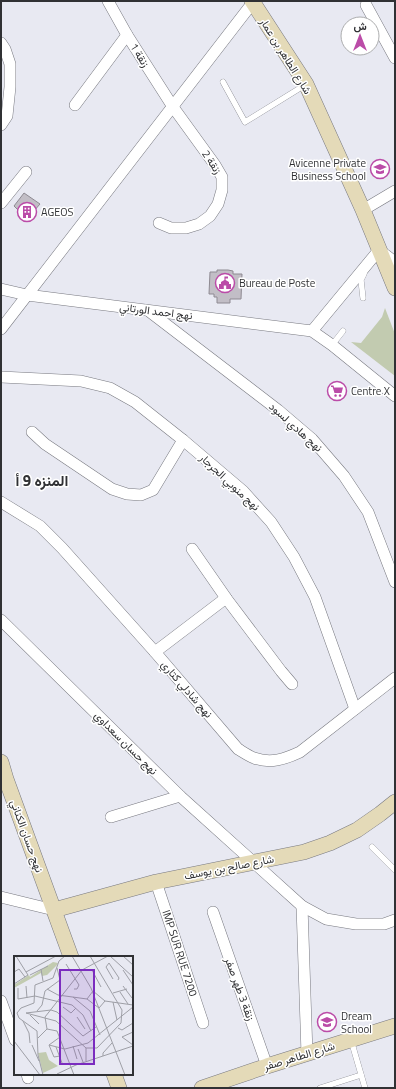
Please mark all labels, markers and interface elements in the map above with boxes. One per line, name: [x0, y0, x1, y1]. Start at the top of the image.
street label: شارع الطاهر بن عمار: [256, 14, 316, 97]
north arrow: [340, 16, 380, 56]
text: ش: [353, 18, 367, 34]
street label: زنقة 1: [126, 40, 154, 70]
street label: زنقة 2: [198, 147, 226, 177]
place label: Avicenne Private Business School: [289, 155, 366, 184]
school or university icon: Avicenne Private Business School: [369, 158, 391, 180]
building icon: AGEOS: [16, 201, 38, 223]
place label: AGEOS: [41, 204, 73, 220]
public building icon: Bureau de Poste: [214, 272, 236, 294]
place label: Bureau de Poste: [239, 275, 316, 291]
street label: نهج احمد الورتاني: [118, 299, 193, 325]
supermarket icon: Centre X: [326, 380, 348, 402]
place label: Centre X: [351, 383, 390, 399]
street label: نهج هادي لسود: [264, 399, 326, 457]
street label: نهج منوبي الجرجار: [194, 449, 264, 516]
district label: المنزه 9 أ: [15, 469, 69, 492]
street label: نهج شادلي كتاري: [156, 657, 217, 723]
street label: نهج حسان سعداوي: [89, 708, 161, 780]
street label: نهج حسان الكناني: [5, 797, 48, 875]
street label: شارع صالح بن يوسف: [183, 850, 276, 884]
street label: IMP SUR RUE 7200: [158, 908, 202, 998]
street label: زنقة 3 طهر صفر: [221, 954, 259, 1023]
inset map: [14, 956, 133, 1075]
place label: Dream School: [341, 1008, 372, 1037]
school or university icon: Dream School: [316, 1011, 338, 1033]
street label: شارع الطاهر صفر: [260, 1037, 337, 1075]

